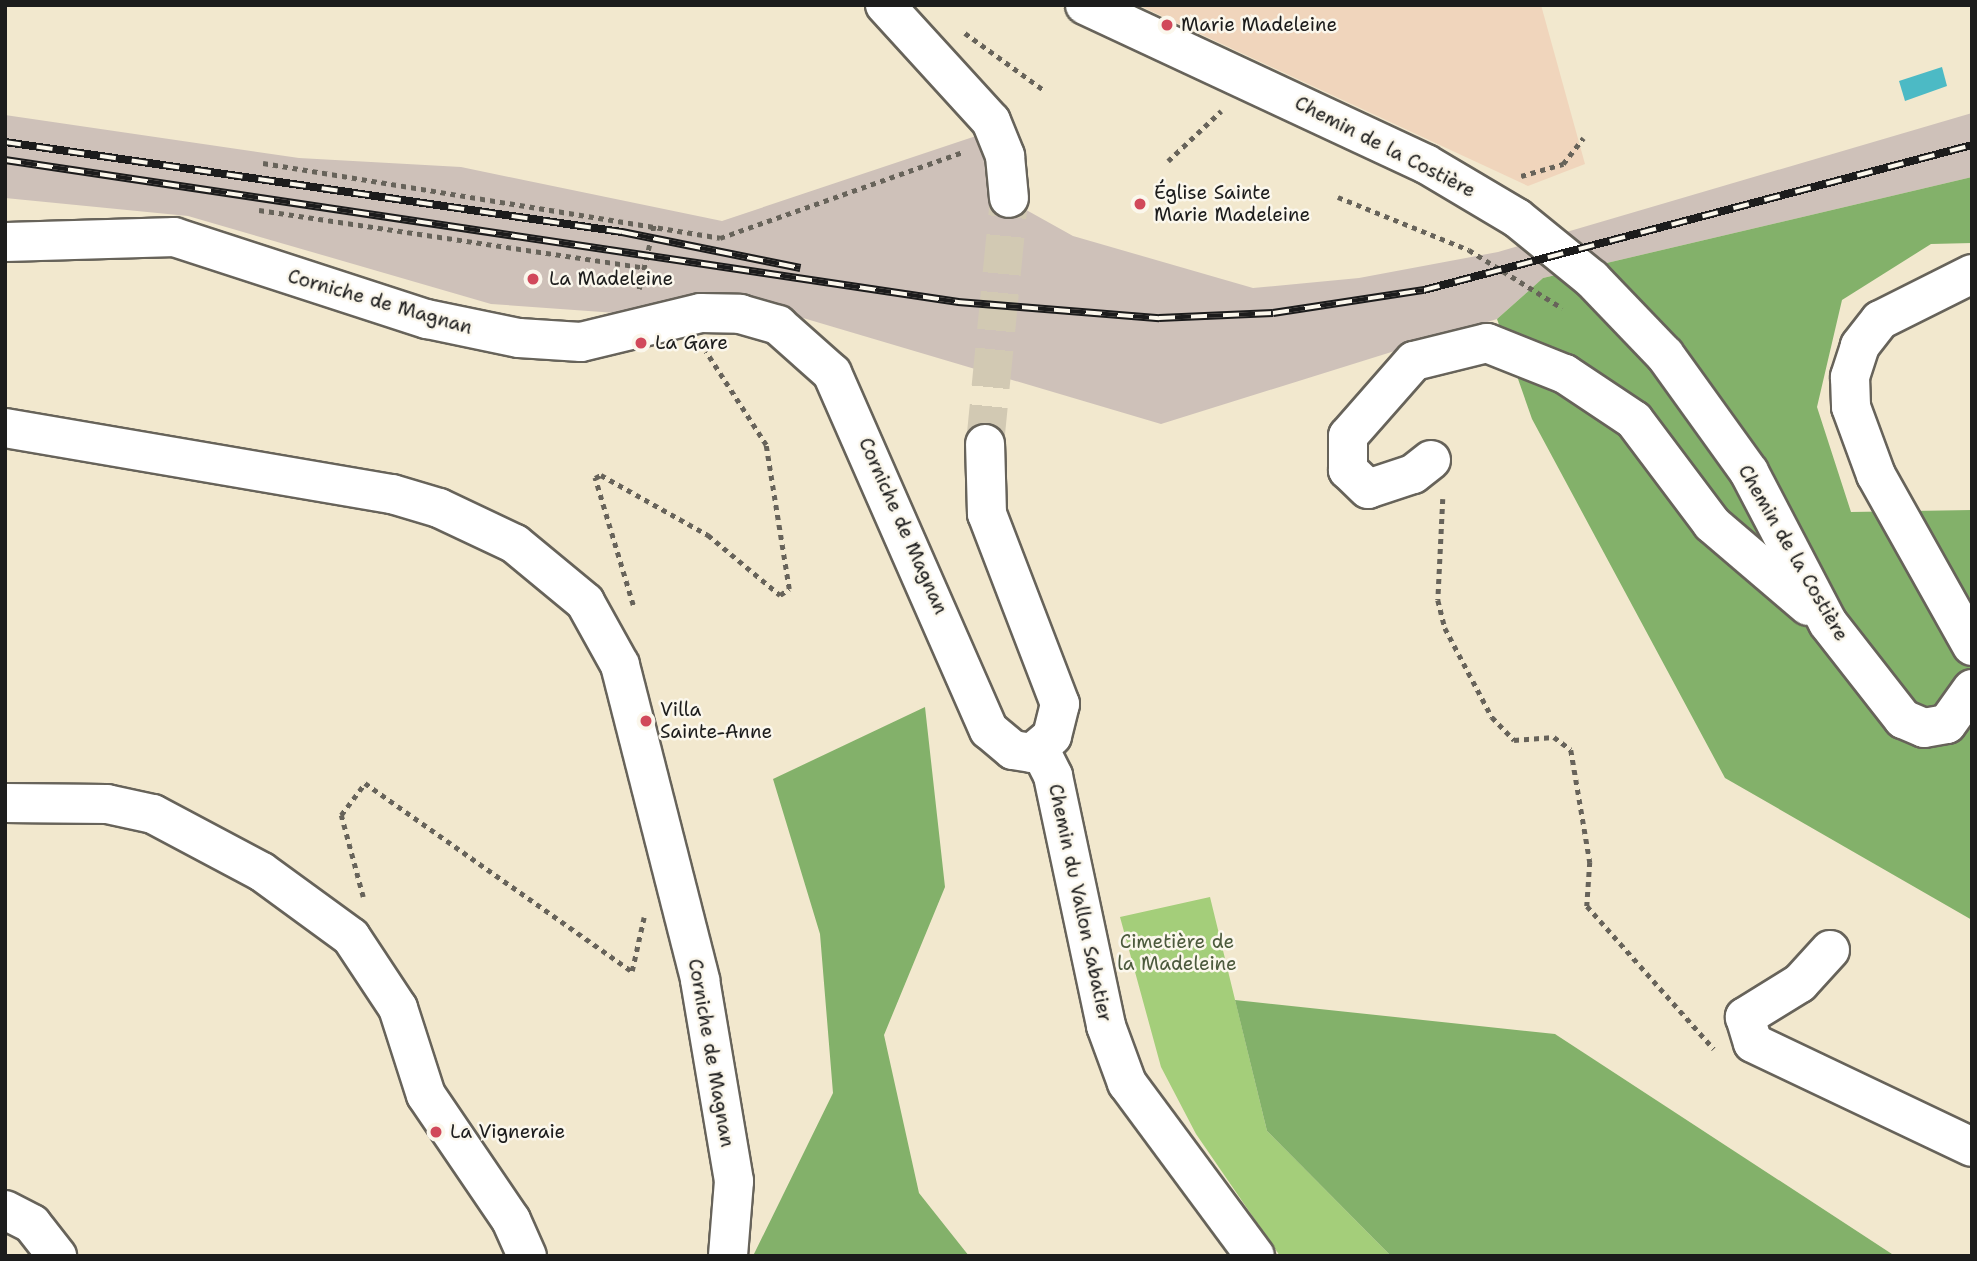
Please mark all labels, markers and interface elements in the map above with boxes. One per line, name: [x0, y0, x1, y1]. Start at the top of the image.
place label: Marie Madeleine: [1181, 14, 1337, 36]
marker: Marie Madeleine: [1159, 17, 1175, 33]
street label: Chemin de la Costière: [1291, 92, 1479, 202]
place label: Église Sainte Marie Madeleine: [1154, 182, 1310, 226]
marker: Église Sainte Marie Madeleine: [1132, 196, 1148, 212]
street label: Corniche de Magnan: [285, 265, 475, 339]
place label: La Madeleine: [549, 268, 673, 290]
marker: La Madeleine: [523, 269, 543, 289]
place label: La Gare: [655, 332, 728, 354]
marker: La Gare: [633, 335, 649, 351]
street label: Corniche de Magnan: [854, 434, 952, 618]
street label: Chemin de la Costière: [1733, 461, 1853, 645]
place label: Villa Sainte-Anne: [660, 699, 772, 743]
marker: Villa Sainte-Anne: [638, 713, 654, 729]
street label: Chemin du Vallon Sabatier: [1044, 782, 1116, 1024]
park label: Cimetière de la Madeleine: [1117, 931, 1237, 975]
street label: Corniche de Magnan: [683, 957, 739, 1149]
place label: La Vigneraie: [450, 1121, 565, 1143]
marker: La Vigneraie: [428, 1124, 444, 1140]

